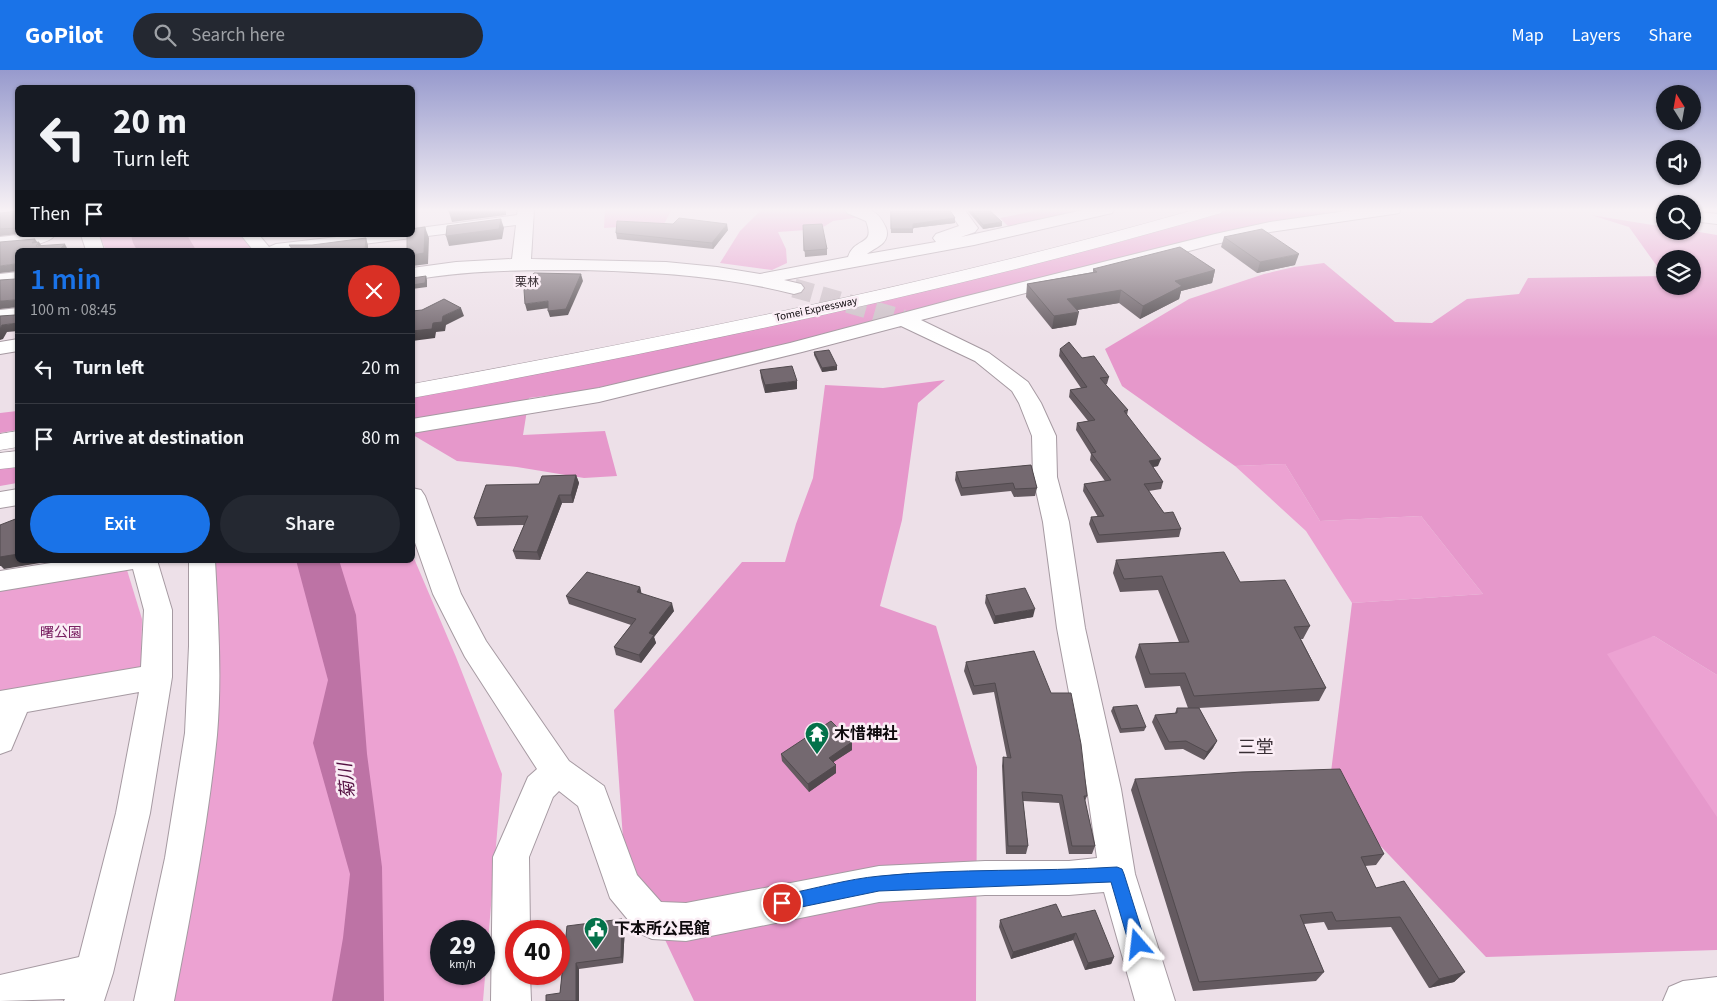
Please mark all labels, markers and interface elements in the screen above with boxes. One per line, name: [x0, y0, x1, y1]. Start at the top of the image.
search box: [133, 13, 483, 58]
text: GoPilot: [25, 18, 103, 53]
icon: search: [151, 21, 179, 49]
text: Search here: [191, 22, 285, 49]
text: Map: [1512, 23, 1544, 48]
text: Layers: [1572, 23, 1621, 48]
text: Share: [1649, 23, 1692, 48]
north arrow: [1656, 85, 1701, 130]
map controls: [1656, 85, 1701, 295]
text: 20 m: [113, 97, 187, 147]
icon: left: [30, 105, 95, 170]
button: sound: [1656, 140, 1701, 185]
text: Turn left: [113, 143, 189, 175]
button: search: [1656, 195, 1701, 240]
icon: arrive: [80, 200, 108, 228]
text: Then: [30, 201, 70, 228]
button: layers: [1656, 250, 1701, 295]
text: 1 min: [30, 258, 101, 301]
button: close: [348, 265, 400, 317]
district label: 栗林: [515, 274, 539, 291]
street label: Tomei Expressway: [773, 293, 859, 325]
text: 100 m · 08:45: [30, 299, 117, 321]
icon: left: [30, 355, 58, 383]
text: Turn left: [73, 355, 144, 382]
text: 20 m: [362, 355, 400, 382]
icon: arrive: [30, 425, 58, 453]
text: Arrive at destination: [73, 425, 244, 452]
text: 80 m: [362, 425, 400, 452]
button: Exit: [30, 495, 210, 553]
button: Share: [220, 495, 400, 553]
park label: 曙公園: [40, 623, 82, 643]
temple icon: 木惜神社: [804, 721, 830, 755]
place label: 木惜神社: [834, 723, 898, 745]
district label: 三堂: [1238, 735, 1274, 760]
water label: 菊川: [332, 760, 361, 800]
pin: [761, 882, 803, 924]
icon: arrive: [768, 889, 796, 917]
public building icon: 下本所公民館: [583, 916, 609, 950]
position arrow: [1111, 917, 1163, 969]
place label: 下本所公民館: [614, 918, 710, 940]
speed limit sign: 40: [505, 920, 570, 985]
text: 29: [449, 928, 476, 964]
text: km/h: [449, 956, 476, 973]

